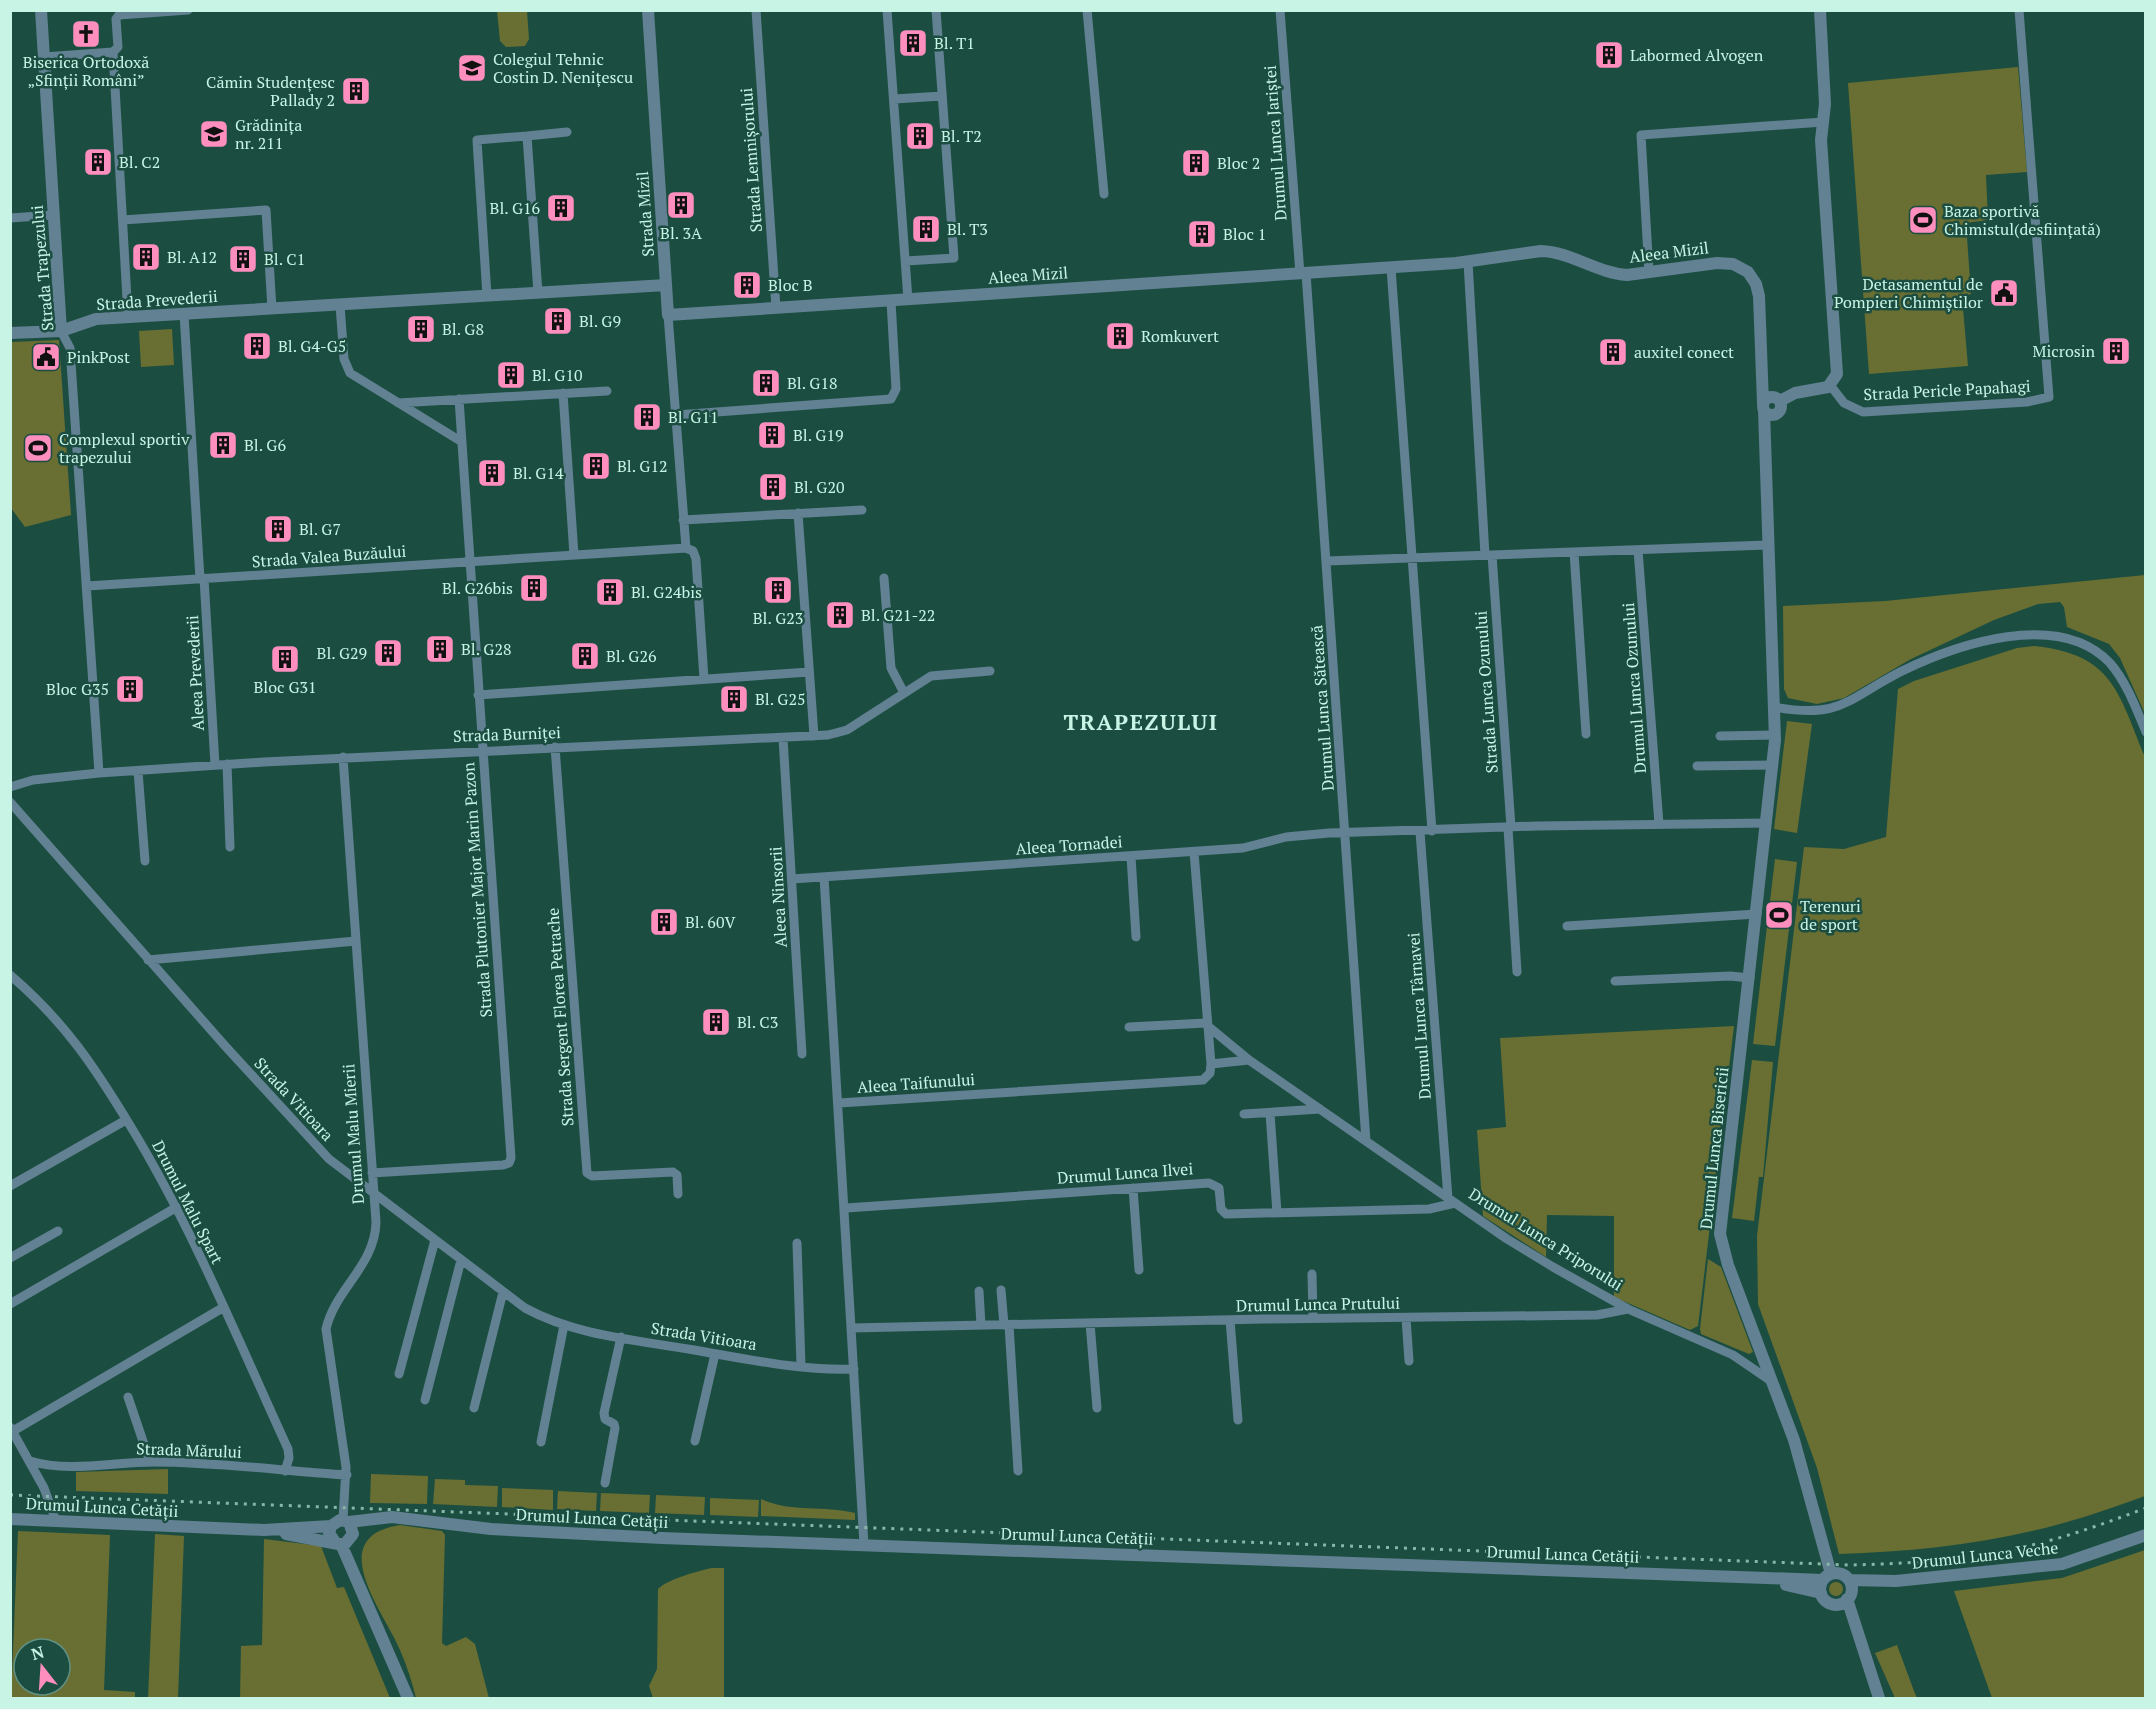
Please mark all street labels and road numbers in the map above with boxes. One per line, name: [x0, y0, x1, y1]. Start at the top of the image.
street label: Drumul Lunca Jariștei: [1259, 65, 1291, 221]
street label: Strada Lemnișorului: [735, 87, 767, 233]
street label: Strada Mizil: [631, 170, 659, 258]
street label: Strada Trapezului: [26, 204, 58, 332]
street label: Aleea Mizil: [1628, 236, 1710, 268]
street label: Aleea Mizil: [987, 261, 1069, 289]
street label: Strada Prevederii: [96, 285, 219, 315]
street label: Strada Pericle Papahagi: [1863, 375, 2031, 405]
street label: Strada Valea Buzăului: [251, 540, 407, 572]
street label: Drumul Lunca Ozunului: [1617, 602, 1651, 774]
street label: Strada Lunca Ozunului: [1469, 610, 1503, 774]
street label: Aleea Prevederii: [181, 614, 209, 731]
street label: Drumul Lunca Sătească: [1305, 624, 1339, 792]
street label: Strada Burniței: [453, 721, 561, 747]
street label: Strada Plutonier Major Marin Pazon: [457, 761, 497, 1018]
street label: Aleea Tornadei: [1015, 830, 1123, 860]
street label: Aleea Ninsorii: [764, 846, 792, 948]
street label: Strada Sergent Florea Petrache: [541, 907, 579, 1127]
street label: Drumul Lunca Târnavei: [1402, 932, 1436, 1100]
street label: Strada Vitioara: [250, 1052, 338, 1146]
street label: Drumul Malu Mierii: [337, 1063, 369, 1205]
street label: Drumul Lunca Bisericii: [1695, 1066, 1733, 1230]
street label: Aleea Taifunului: [856, 1068, 976, 1098]
street label: Drumul Malu Spart: [147, 1136, 229, 1268]
street label: Drumul Lunca Ilvei: [1056, 1157, 1194, 1189]
street label: Drumul Lunca Priporului: [1465, 1183, 1627, 1296]
street label: Drumul Lunca Prutului: [1236, 1292, 1400, 1316]
street label: Strada Vitioara: [650, 1317, 758, 1355]
street label: Strada Mărului: [136, 1437, 242, 1463]
street label: Drumul Lunca Cetății: [25, 1492, 179, 1522]
street label: Drumul Lunca Cetății: [515, 1503, 669, 1533]
street label: Drumul Lunca Cetății: [1000, 1522, 1154, 1550]
street label: Drumul Lunca Veche: [1911, 1536, 2059, 1574]
street label: Drumul Lunca Cetății: [1486, 1540, 1640, 1568]

